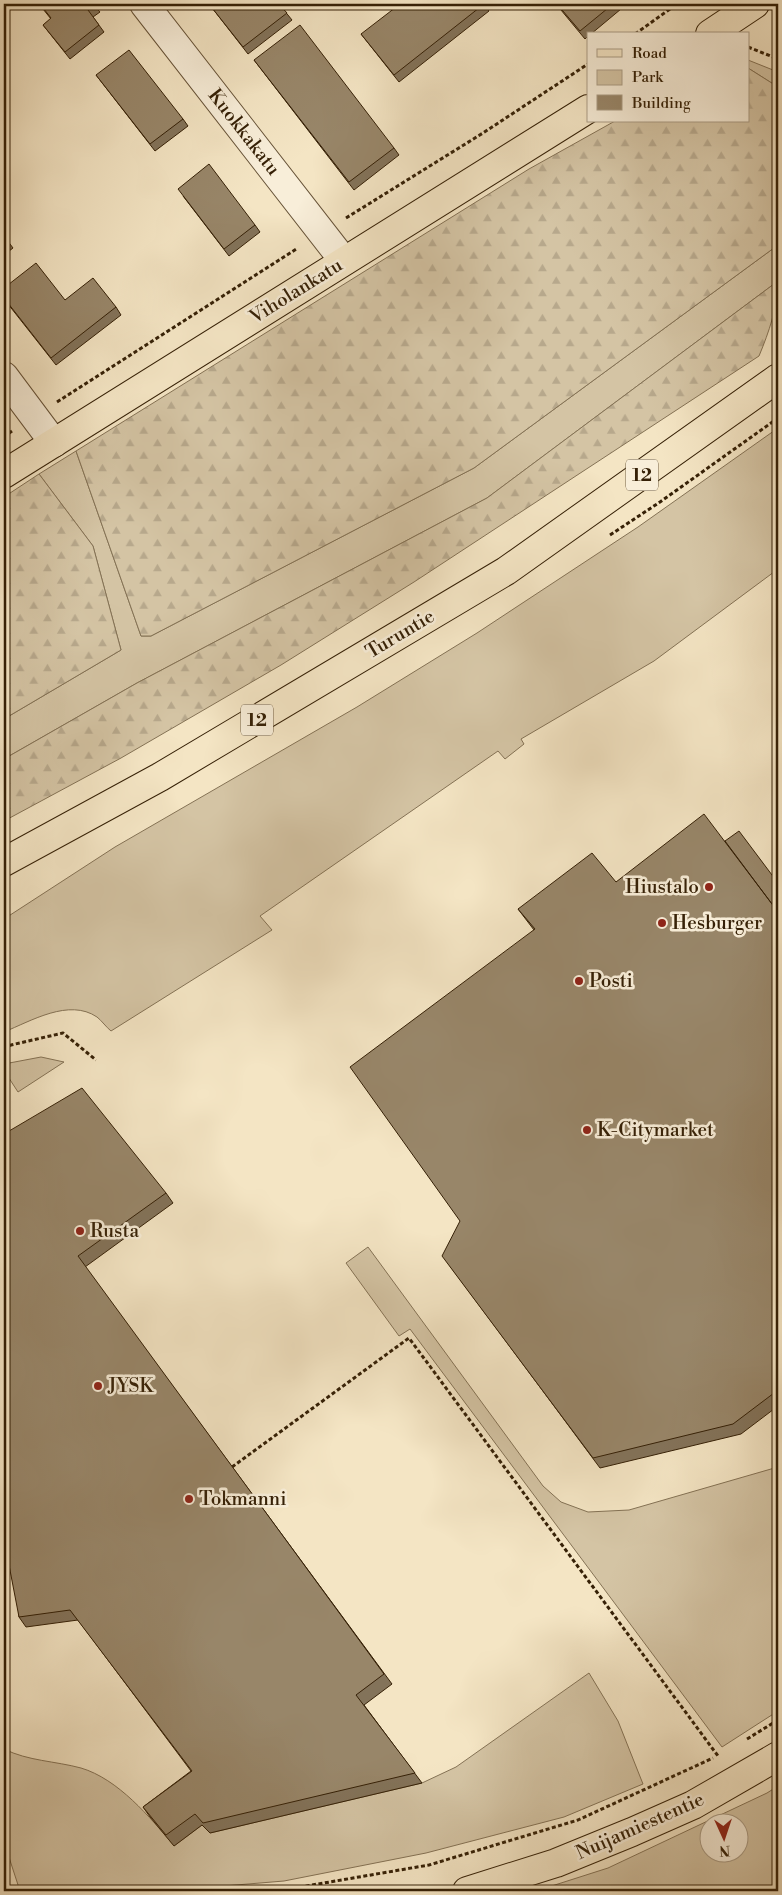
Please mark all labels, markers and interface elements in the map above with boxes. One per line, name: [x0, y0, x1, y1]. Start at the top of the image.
legend: [587, 32, 750, 122]
text: Road: [632, 44, 667, 63]
text: Park: [632, 68, 664, 87]
street label: Kuokkakatu: [203, 84, 285, 180]
text: Building: [631, 94, 691, 113]
street label: Viholankatu: [244, 253, 347, 330]
road number: 12: [626, 460, 658, 490]
street label: Turuntie: [361, 604, 439, 664]
road number: 12: [241, 704, 273, 736]
place label: Hiustalo: [625, 875, 699, 899]
marker: Hiustalo: [703, 881, 715, 893]
place label: Hesburger: [672, 911, 762, 935]
marker: Hesburger: [656, 917, 668, 929]
place label: Posti: [589, 969, 633, 993]
marker: Posti: [573, 975, 585, 987]
place label: K-Citymarket: [597, 1118, 714, 1142]
marker: K-Citymarket: [581, 1124, 593, 1136]
place label: Rusta: [90, 1219, 139, 1243]
marker: Rusta: [74, 1225, 86, 1237]
place label: JYSK: [107, 1374, 154, 1398]
marker: JYSK: [92, 1380, 104, 1392]
place label: Tokmanni: [199, 1487, 286, 1511]
marker: Tokmanni: [183, 1493, 195, 1505]
street label: Nuijamiestentie: [572, 1787, 708, 1865]
north arrow: [700, 1812, 750, 1862]
text: N: [719, 1841, 731, 1859]

